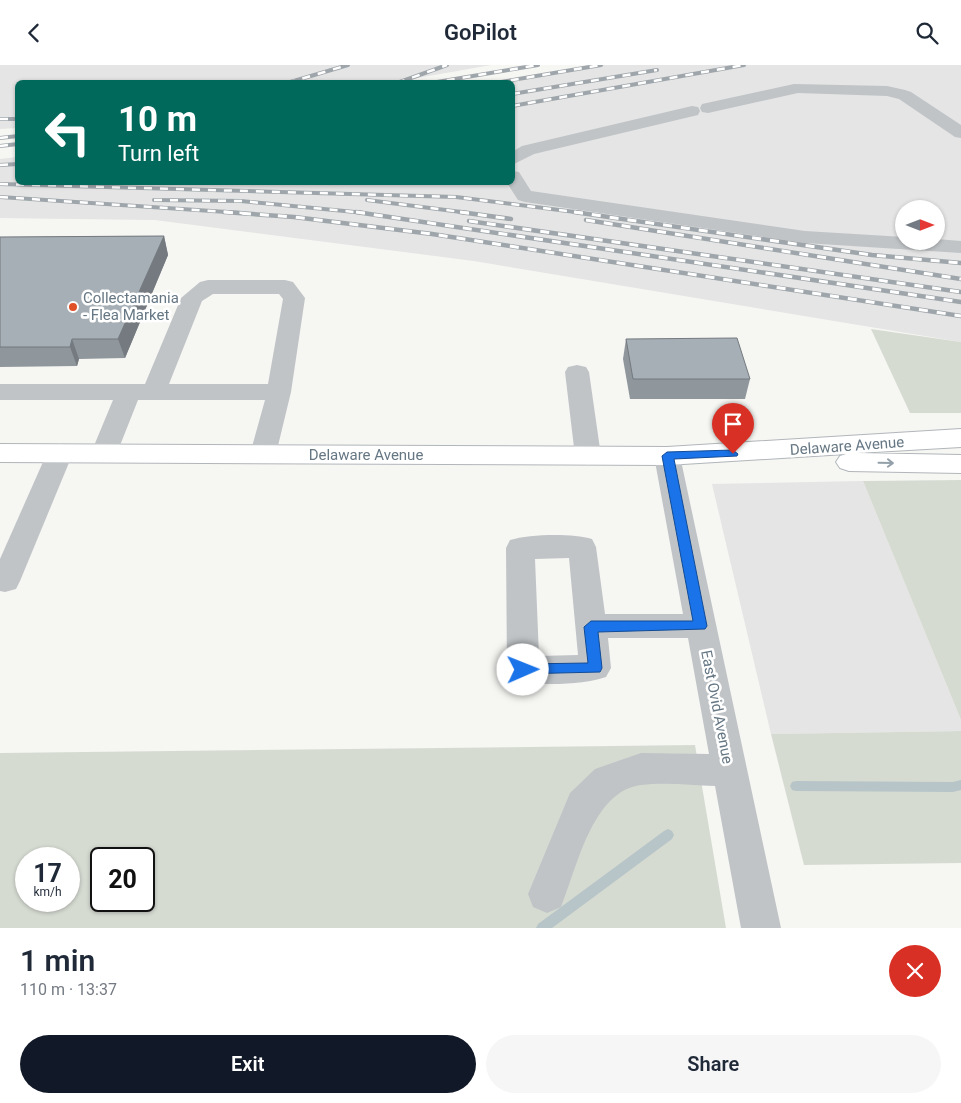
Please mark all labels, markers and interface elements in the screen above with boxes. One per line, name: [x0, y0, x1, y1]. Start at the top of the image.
icon: back: [20, 19, 48, 47]
icon: search: [913, 19, 941, 47]
text: GoPilot: [444, 20, 517, 45]
text: 10 m: [118, 99, 197, 140]
icon: left: [35, 100, 100, 165]
text: Turn left: [118, 141, 199, 166]
north arrow: [895, 200, 945, 250]
map controls: [895, 200, 945, 250]
place label: Collectamania - Flea Market: [83, 289, 179, 324]
marker: Collectamania - Flea Market: [67, 301, 79, 313]
pin: [712, 403, 754, 454]
icon: arrive: [719, 410, 747, 438]
street label: Delaware Avenue: [789, 433, 905, 459]
street label: Delaware Avenue: [309, 446, 423, 464]
one-way arrow: [878, 458, 894, 467]
position arrow: [496, 643, 548, 695]
street label: East Ovid Avenue: [697, 649, 737, 765]
speed limit sign: 20: [90, 847, 155, 912]
text: 17: [33, 859, 62, 888]
text: km/h: [33, 885, 62, 899]
text: 1 min: [20, 943, 95, 978]
button: close: [889, 945, 941, 997]
text: 110 m · 13:37: [20, 980, 117, 999]
button: Exit: [20, 1035, 476, 1093]
button: Share: [486, 1035, 941, 1093]

